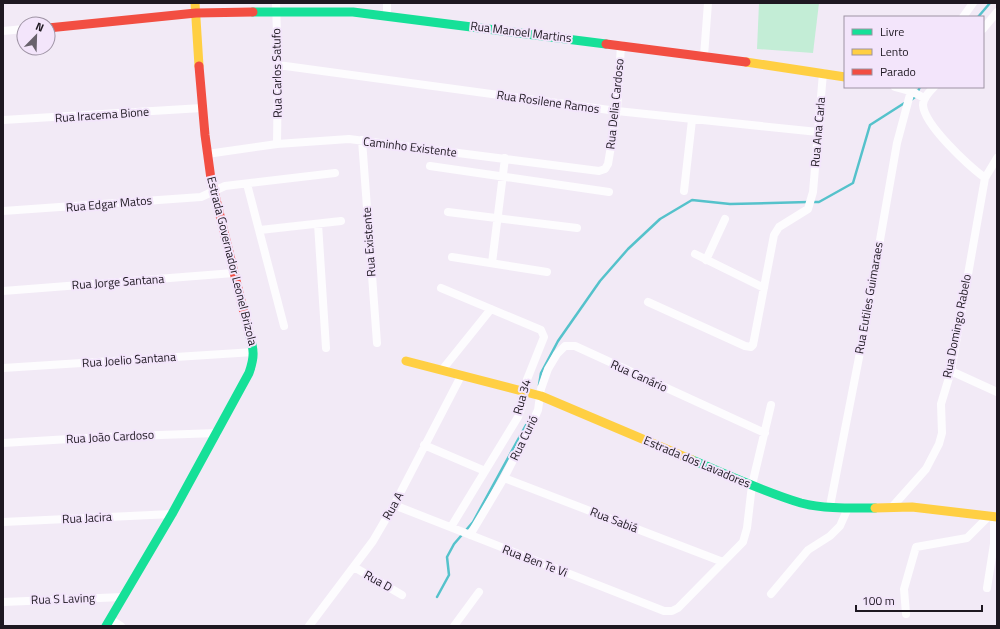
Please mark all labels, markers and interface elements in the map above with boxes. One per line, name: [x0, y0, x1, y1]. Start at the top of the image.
north arrow: [16, 16, 56, 56]
street label: Rua Manoel Martins: [469, 16, 573, 47]
legend: [844, 16, 984, 88]
text: N: [33, 18, 47, 36]
text: Livre: [880, 22, 904, 41]
street label: Rua Carlos Satufo: [266, 28, 287, 118]
text: Lento: [880, 42, 909, 61]
street label: Rua Delia Cardoso: [600, 58, 629, 150]
text: Parado: [880, 62, 916, 81]
street label: Rua Rosilene Ramos: [495, 85, 601, 118]
street label: Rua Ana Carla: [805, 96, 830, 168]
street label: Rua Iracema Bione: [54, 102, 150, 127]
street label: Caminho Existente: [362, 131, 458, 162]
street label: Estrada Governador Leonel Brizola: [202, 174, 263, 347]
street label: Rua Edgar Matos: [65, 190, 153, 217]
street label: Rua Existente: [357, 207, 380, 277]
street label: Rua Eutiles Guimaraes: [849, 240, 888, 355]
street label: Rua Jorge Santana: [71, 269, 165, 294]
street label: Rua Domingo Rabelo: [937, 272, 976, 380]
street label: Rua Joelio Santana: [81, 347, 177, 372]
street label: Rua Canário: [608, 355, 671, 397]
street label: Rua 34: [507, 377, 536, 417]
street label: Rua Curió: [504, 412, 543, 464]
street label: Rua João Cardoso: [65, 425, 155, 448]
street label: Estrada dos Lavadores: [641, 430, 754, 493]
street label: Rua A: [377, 488, 408, 523]
street label: Rua Sabiá: [588, 502, 641, 537]
street label: Rua Jacira: [62, 507, 112, 528]
street label: Rua Ben Te Vi: [500, 539, 571, 582]
street label: Rua D: [360, 565, 396, 596]
scale bar: [856, 587, 982, 613]
street label: Rua S Laving: [31, 588, 95, 609]
text: 100 m: [862, 591, 895, 610]

